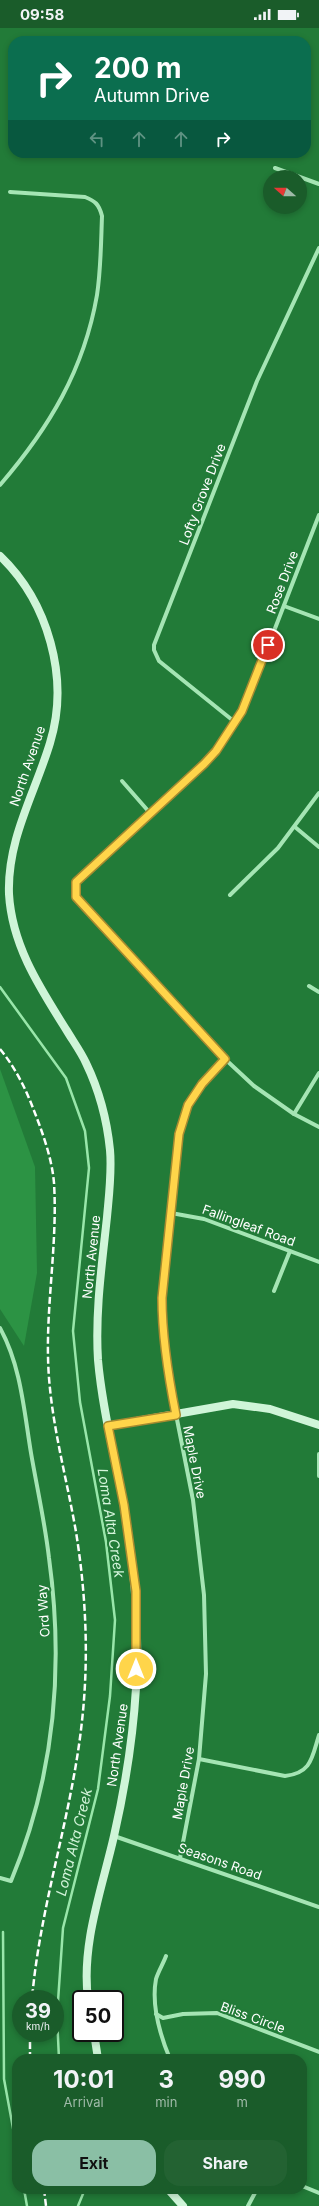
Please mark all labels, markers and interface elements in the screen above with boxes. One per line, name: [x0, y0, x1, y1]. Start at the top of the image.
text: 09:58: [20, 5, 64, 24]
text: 200 m: [94, 51, 182, 85]
icon: right: [28, 52, 80, 104]
text: Autumn Drive: [94, 85, 210, 106]
icon: left: [86, 128, 108, 150]
icon: ahead: [128, 128, 150, 150]
icon: ahead: [170, 128, 192, 150]
icon: right: [212, 128, 234, 150]
north arrow: [263, 170, 307, 214]
map controls: [263, 170, 307, 214]
street label: Lofty Grove Drive: [175, 441, 229, 547]
street label: Rose Drive: [263, 548, 301, 616]
pin: [251, 628, 285, 662]
icon: arrive: [257, 634, 279, 656]
street label: North Avenue: [6, 724, 48, 808]
street label: Fallingleaf Road: [200, 1201, 298, 1249]
street label: North Avenue: [79, 1214, 103, 1300]
street label: Maple Drive: [180, 1424, 210, 1500]
water label: Loma Alta Creek: [94, 1467, 129, 1579]
street label: Ord Way: [33, 1584, 53, 1638]
position arrow: [115, 1648, 157, 1690]
street label: North Avenue: [103, 1702, 131, 1788]
street label: Maple Drive: [169, 1745, 197, 1821]
water label: Loma Alta Creek: [52, 1786, 95, 1898]
street label: Seasons Road: [176, 1839, 264, 1883]
speed limit sign: 50: [72, 1990, 124, 2042]
street label: Bliss Circle: [218, 1998, 288, 2036]
text: 39: [25, 1999, 51, 2023]
text: km/h: [26, 2020, 50, 2032]
text: 10:01: [53, 2065, 114, 2094]
text: 3: [159, 2065, 174, 2094]
text: 990: [219, 2065, 266, 2094]
text: Arrival: [64, 2094, 104, 2110]
text: min: [155, 2094, 177, 2110]
text: m: [237, 2094, 248, 2110]
button: Exit: [32, 2140, 156, 2186]
button: Share: [164, 2140, 287, 2186]

